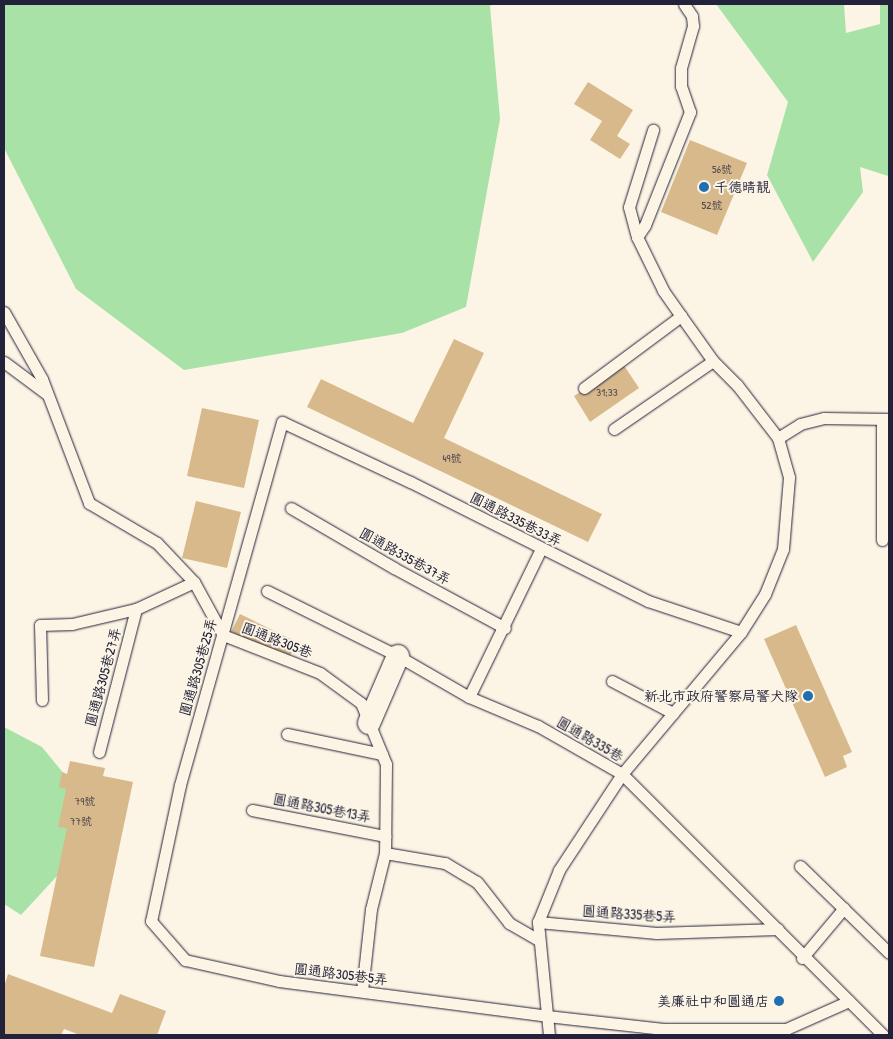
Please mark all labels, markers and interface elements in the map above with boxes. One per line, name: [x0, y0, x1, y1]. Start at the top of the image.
house number: 56號: [712, 162, 732, 176]
place label: 千德晴靚: [714, 179, 770, 195]
marker: 千德晴靚: [698, 181, 710, 193]
house number: 52號: [702, 198, 722, 212]
house number: 31;33: [596, 385, 618, 399]
house number: 49號: [442, 451, 462, 465]
street label: 圓通路335巷33弄: [467, 489, 565, 549]
street label: 圓通路335巷37弄: [356, 524, 454, 588]
street label: 圓通路305巷25弄: [176, 616, 220, 718]
street label: 圓通路305巷: [239, 619, 315, 661]
street label: 圓通路305巷27弄: [82, 626, 124, 728]
place label: 新北市政府警察局警犬隊: [644, 688, 798, 704]
marker: 新北市政府警察局警犬隊: [802, 690, 814, 702]
street label: 圓通路335巷: [554, 713, 626, 765]
street label: 圓通路305巷13弄: [271, 790, 373, 826]
house number: 79號: [75, 794, 95, 808]
house number: 77號: [70, 814, 92, 828]
street label: 圓通路335巷5弄: [581, 902, 677, 926]
street label: 圓通路305巷5弄: [293, 960, 389, 988]
place label: 美廉社中和圓通店: [657, 993, 769, 1009]
marker: 美廉社中和圓通店: [773, 995, 785, 1007]

